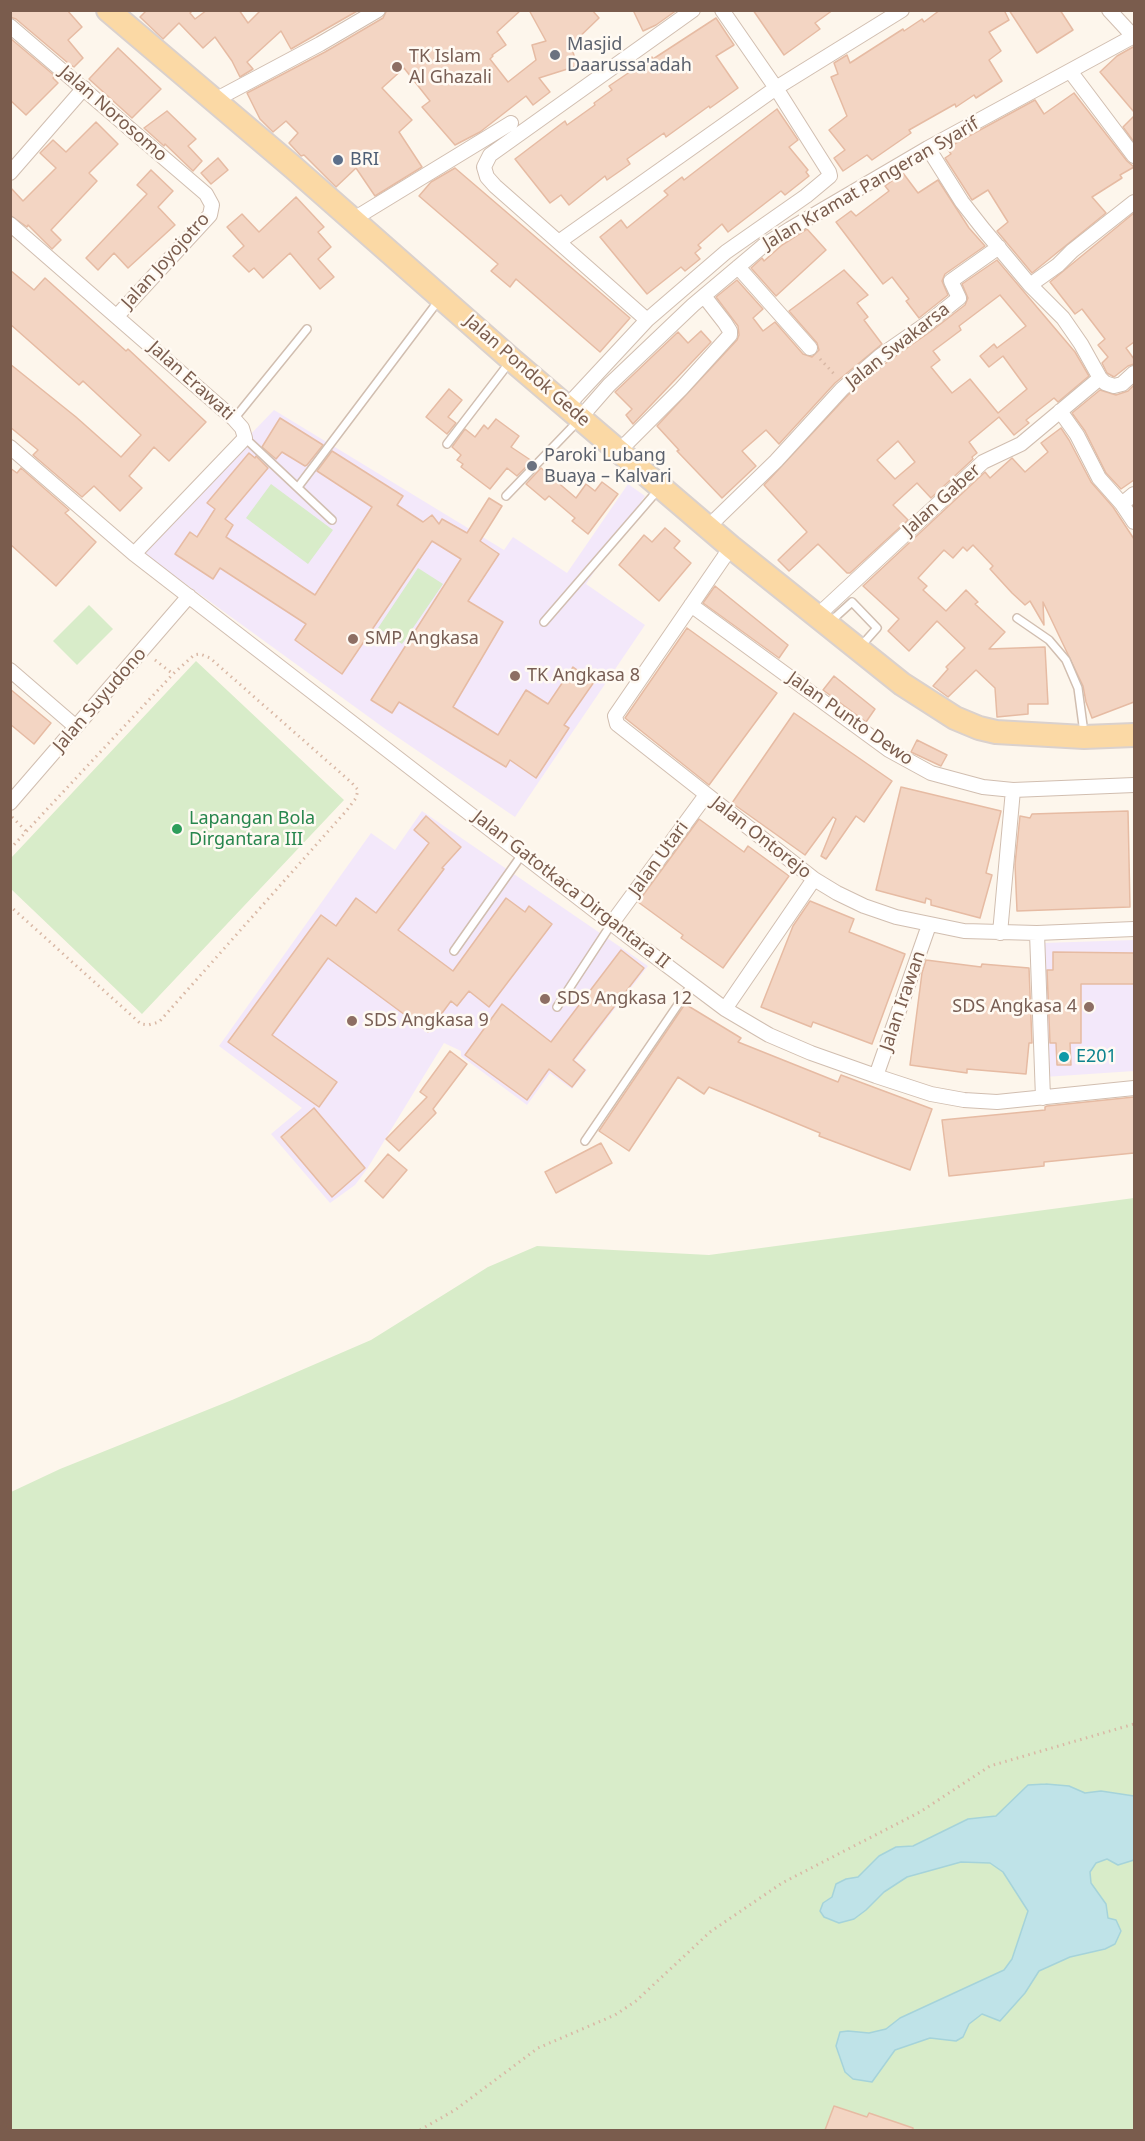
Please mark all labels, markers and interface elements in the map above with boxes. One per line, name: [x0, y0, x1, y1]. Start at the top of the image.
place label: Masjid Daarussa'adah: [567, 34, 692, 76]
place label: TK Islam Al Ghazali: [409, 46, 492, 88]
marker: Masjid Daarussa'adah: [548, 48, 562, 62]
marker: TK Islam Al Ghazali: [390, 60, 404, 74]
street label: Jalan Norosomo: [55, 61, 171, 167]
street label: Jalan Kramat Pangeran Syarif: [759, 113, 983, 255]
place label: BRI: [350, 149, 379, 171]
marker: BRI: [331, 153, 345, 167]
street label: Jalan Joyojotro: [117, 209, 215, 313]
street label: Jalan Swakarsa: [842, 299, 954, 393]
street label: Jalan Pondok Gede: [460, 311, 594, 431]
street label: Jalan Erawati: [144, 337, 238, 425]
place label: Paroki Lubang Buaya – Kalvari: [544, 445, 672, 488]
marker: Paroki Lubang Buaya – Kalvari: [525, 459, 539, 473]
street label: Jalan Gaber: [899, 459, 985, 541]
place label: SMP Angkasa: [365, 628, 479, 650]
marker: SMP Angkasa: [346, 632, 360, 646]
street label: Jalan Suyudono: [49, 644, 151, 756]
place label: TK Angkasa 8: [527, 665, 640, 687]
street label: Jalan Punto Dewo: [783, 667, 917, 771]
marker: TK Angkasa 8: [508, 669, 522, 683]
street label: Jalan Ontorejo: [707, 792, 815, 884]
street label: Jalan Gatotkaca Dirgantara II: [468, 806, 674, 974]
place label: Lapangan Bola Dirgantara III: [189, 808, 315, 850]
street label: Jalan Utari: [625, 817, 693, 901]
marker: Lapangan Bola Dirgantara III: [170, 822, 184, 836]
street label: Jalan Irawan: [876, 948, 930, 1054]
place label: SDS Angkasa 12: [557, 988, 692, 1010]
marker: SDS Angkasa 12: [538, 992, 552, 1006]
place label: SDS Angkasa 4: [952, 996, 1077, 1018]
marker: SDS Angkasa 4: [1082, 1000, 1096, 1014]
place label: SDS Angkasa 9: [364, 1010, 489, 1032]
marker: SDS Angkasa 9: [345, 1014, 359, 1028]
place label: E201: [1076, 1046, 1117, 1068]
marker: E201: [1057, 1050, 1071, 1064]

